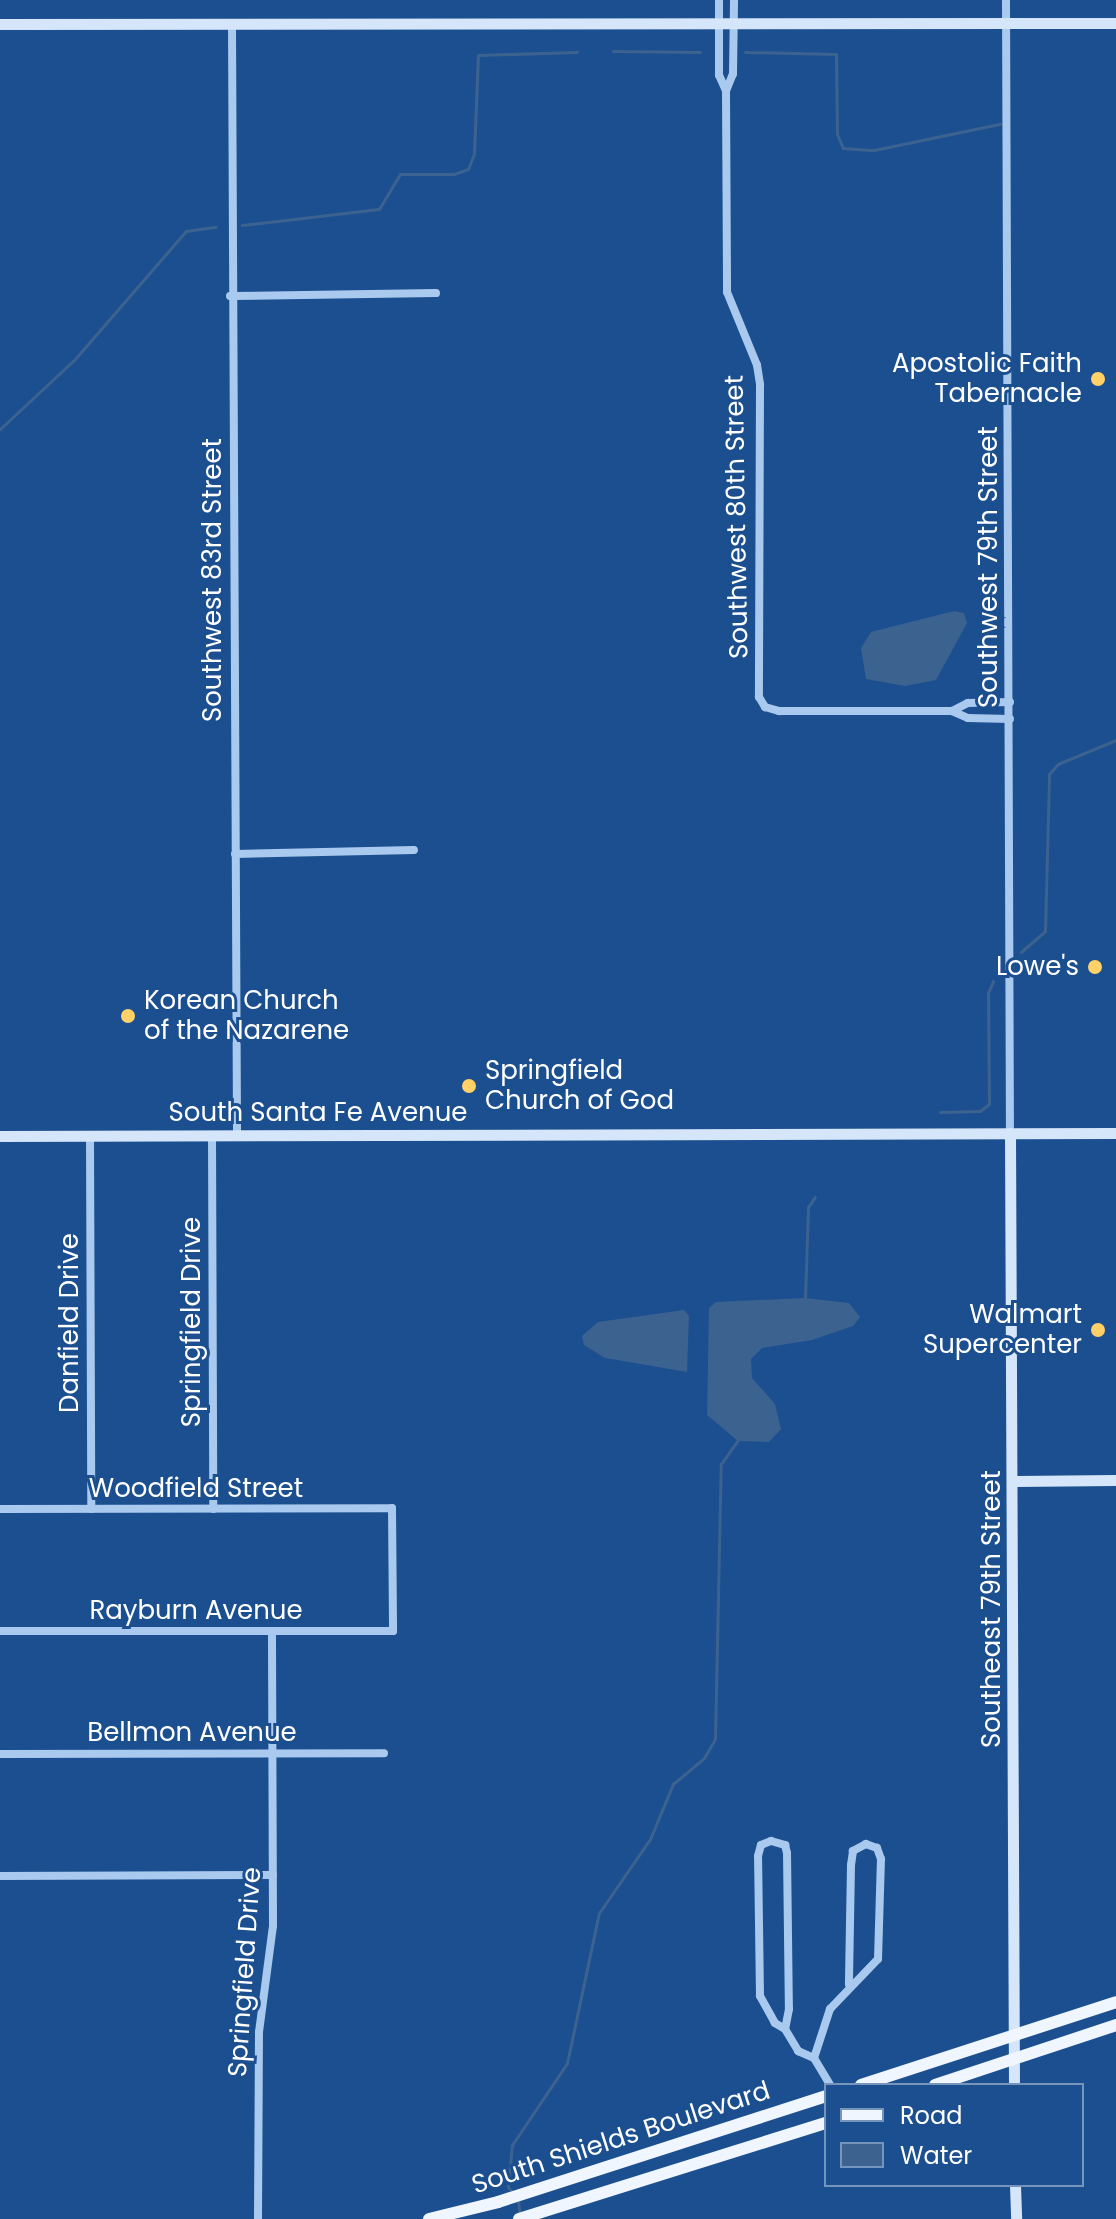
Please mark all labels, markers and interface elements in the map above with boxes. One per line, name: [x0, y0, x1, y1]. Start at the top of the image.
place label: Apostolic Faith Tabernacle: [892, 348, 1082, 410]
marker: Apostolic Faith Tabernacle: [1089, 370, 1107, 388]
street label: Southwest 80th Street: [719, 375, 755, 659]
street label: Southwest 79th Street: [973, 426, 1005, 708]
street label: Southwest 83rd Street: [197, 438, 229, 722]
place label: Lowe's: [996, 951, 1079, 983]
marker: Lowe's: [1086, 958, 1104, 976]
place label: Korean Church of the Nazarene: [144, 985, 349, 1046]
marker: Korean Church of the Nazarene: [119, 1007, 137, 1025]
place label: Springfield Church of God: [485, 1055, 674, 1116]
marker: Springfield Church of God: [460, 1077, 478, 1095]
street label: South Santa Fe Avenue: [169, 1097, 467, 1129]
street label: Springfield Drive: [176, 1217, 208, 1427]
street label: Danfield Drive: [54, 1233, 86, 1413]
place label: Walmart Supercenter: [923, 1299, 1082, 1360]
marker: Walmart Supercenter: [1089, 1321, 1107, 1339]
street label: Southeast 79th Street: [976, 1470, 1008, 1748]
street label: Woodfield Street: [89, 1473, 303, 1505]
street label: Rayburn Avenue: [89, 1595, 303, 1627]
street label: Bellmon Avenue: [87, 1717, 297, 1749]
street label: Springfield Drive: [222, 1866, 268, 2078]
street label: South Shields Boulevard: [468, 2075, 774, 2201]
legend: [824, 2083, 1084, 2187]
text: Road: [900, 2099, 962, 2132]
text: Water: [900, 2139, 972, 2172]

